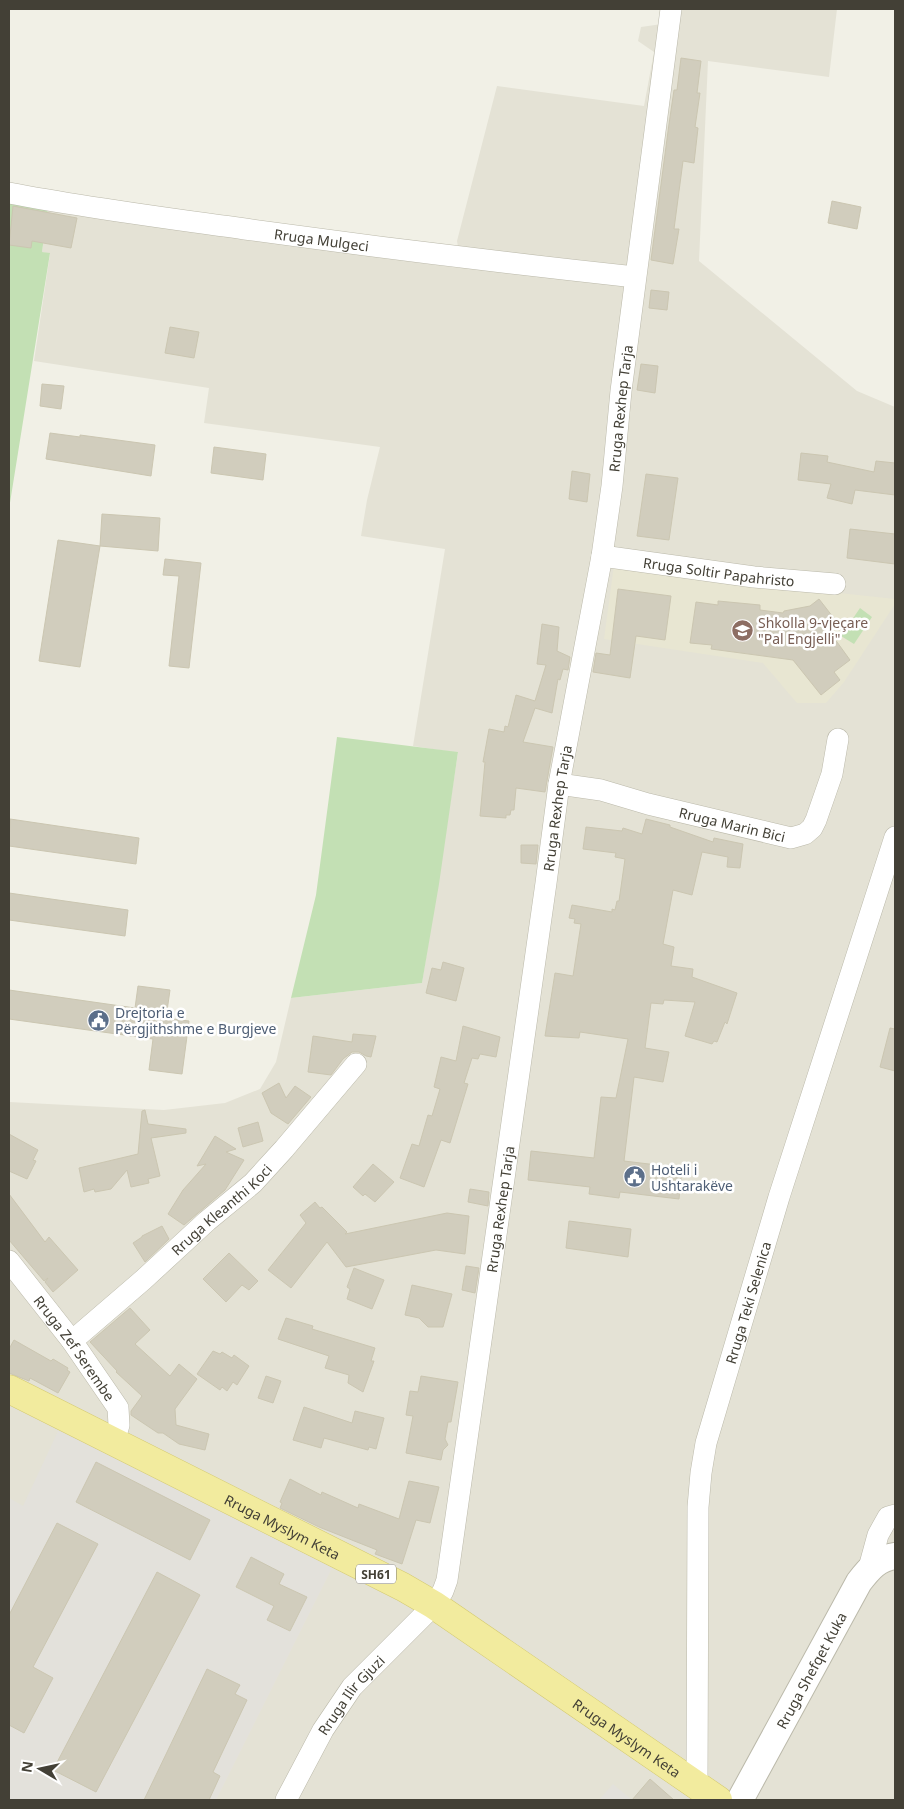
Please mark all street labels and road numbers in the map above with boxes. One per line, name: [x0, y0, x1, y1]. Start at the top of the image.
street label: Rruga Mulgeci: [273, 224, 370, 255]
street label: Rruga Rexhep Tarja: [604, 344, 636, 473]
street label: Rruga Soltir Papahristo: [642, 552, 795, 590]
street label: Rruga Rexhep Tarja: [538, 743, 576, 873]
street label: Rruga Marin Bici: [677, 802, 787, 846]
street label: Rruga Rexhep Tarja: [481, 1145, 518, 1274]
street label: Rruga Kleanthi Koci: [167, 1160, 275, 1259]
street label: Rruga Teki Selenica: [721, 1239, 775, 1366]
street label: Rruga Zef Serembe: [30, 1291, 120, 1404]
street label: Rruga Myslym Keta: [221, 1489, 343, 1563]
road number: SH61: [356, 1565, 396, 1584]
street label: Rruga Shefqet Kuka: [771, 1608, 850, 1732]
street label: Rruga Ilir Gjuzi: [313, 1651, 388, 1739]
street label: Rruga Myslym Keta: [569, 1694, 685, 1781]

